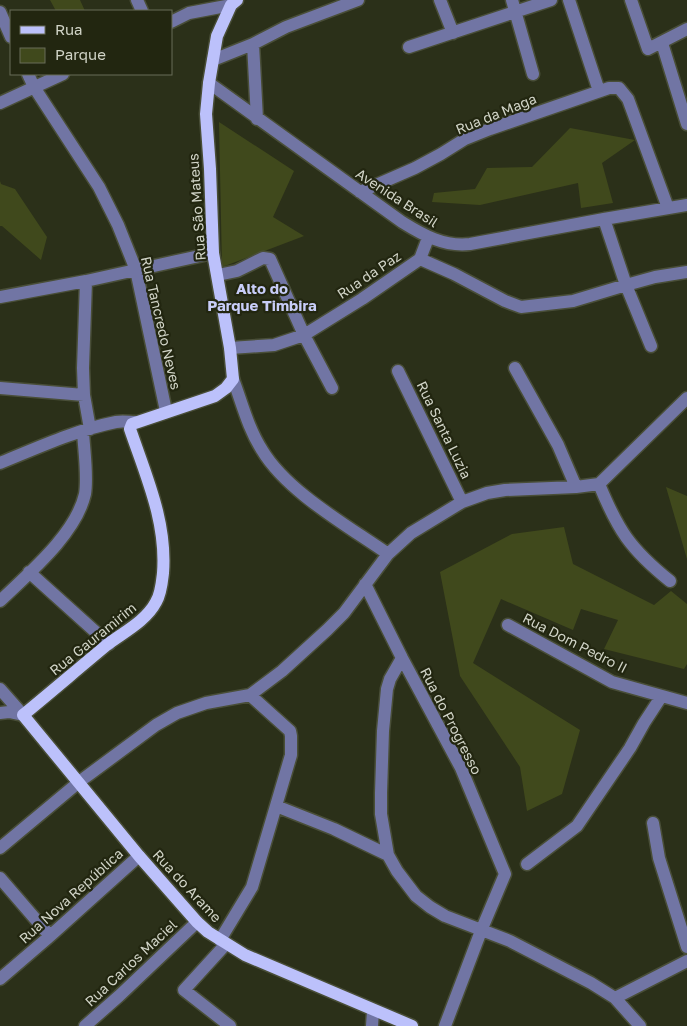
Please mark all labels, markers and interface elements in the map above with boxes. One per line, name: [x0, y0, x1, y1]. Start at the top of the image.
legend: [10, 10, 172, 75]
text: Rua: [55, 20, 82, 38]
text: Parque: [55, 45, 106, 63]
street label: Rua da Maga: [453, 90, 539, 137]
street label: Rua São Mateus: [184, 153, 209, 261]
street label: Avenida Brasil: [353, 165, 442, 231]
street label: Rua da Paz: [334, 247, 404, 302]
street label: Rua Tancredo Neves: [138, 255, 185, 391]
district label: Alto do Parque Timbira: [207, 279, 317, 314]
street label: Rua Santa Luzia: [413, 378, 475, 481]
street label: Rua Gauramirim: [46, 599, 139, 679]
street label: Rua Dom Pedro II: [520, 609, 630, 676]
street label: Rua do Progresso: [417, 664, 486, 777]
street label: Rua Nova República: [15, 845, 126, 947]
street label: Rua do Arame: [150, 846, 225, 925]
street label: Rua Carlos Maciel: [81, 916, 180, 1010]

